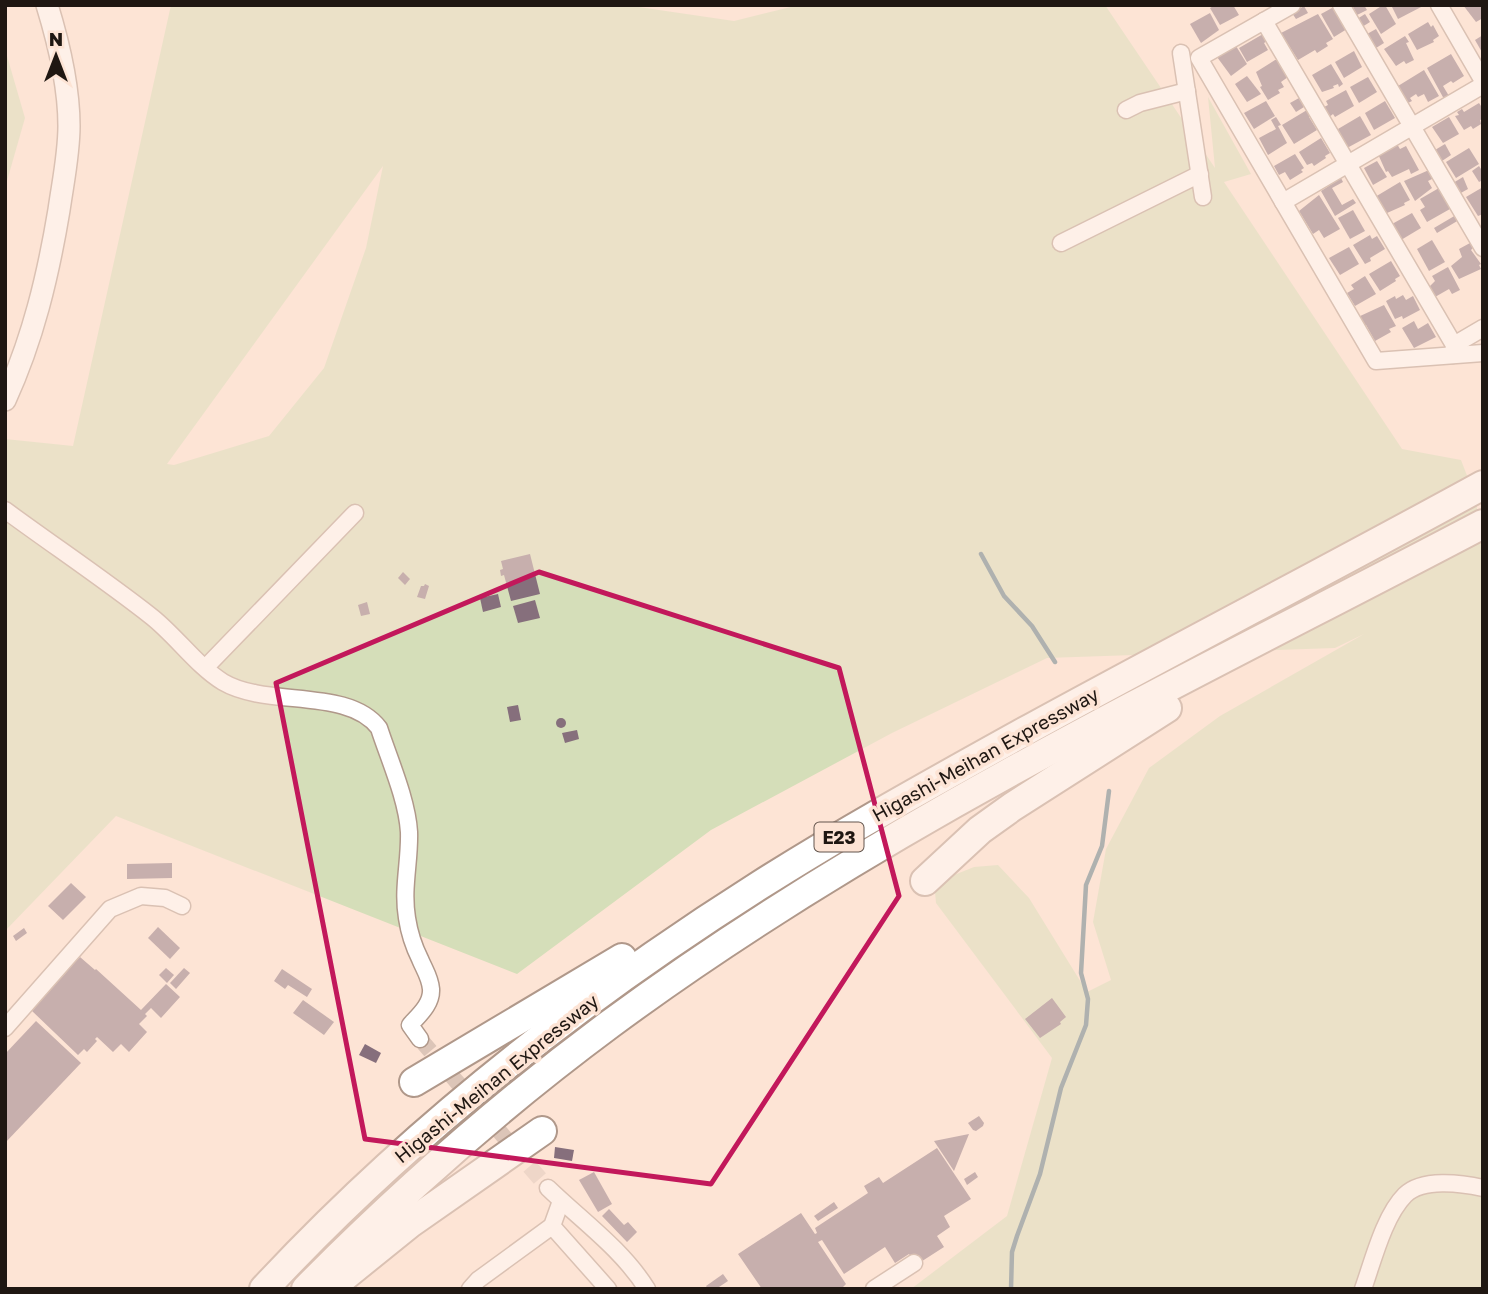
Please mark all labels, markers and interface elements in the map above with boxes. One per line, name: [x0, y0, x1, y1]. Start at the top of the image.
north arrow: [21, 21, 91, 91]
text: N: [49, 27, 63, 50]
street label: Higashi-Meihan Expressway: [868, 682, 1103, 826]
road number: E23: [814, 822, 864, 852]
street label: Higashi-Meihan Expressway: [390, 988, 603, 1167]

